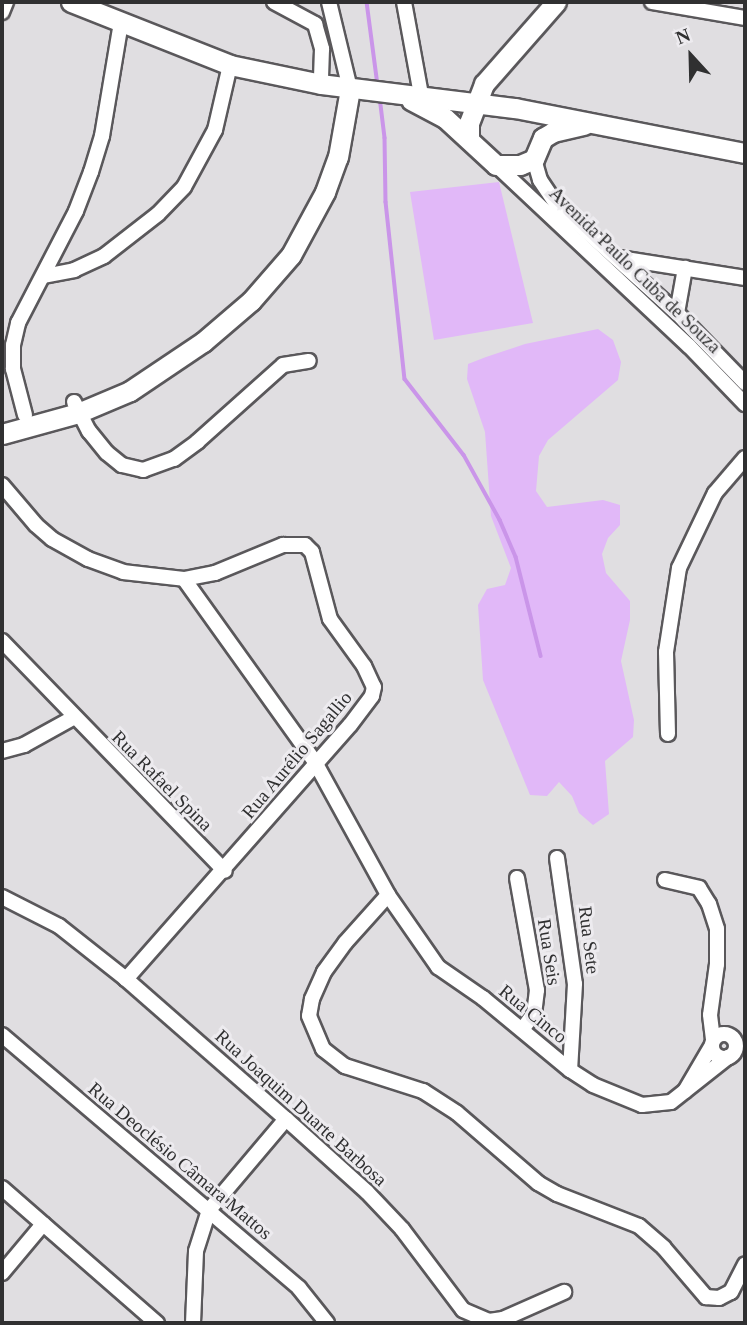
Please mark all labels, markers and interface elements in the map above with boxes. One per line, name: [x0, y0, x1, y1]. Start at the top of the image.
north arrow: [656, 21, 726, 91]
text: N: [673, 24, 693, 48]
street label: Avenida Paulo Cuba de Souza: [544, 182, 726, 358]
street label: Rua Aurélio Sagallio: [237, 686, 357, 824]
street label: Rua Rafael Spina: [107, 726, 217, 836]
street label: Rua Sete: [574, 905, 604, 975]
street label: Rua Seis: [532, 917, 566, 987]
street label: Rua Cinco: [494, 980, 572, 1048]
street label: Rua Joaquim Duarte Barbosa: [210, 1025, 392, 1191]
street label: Rua Deoclésio Câmara Mattos: [84, 1077, 276, 1245]

